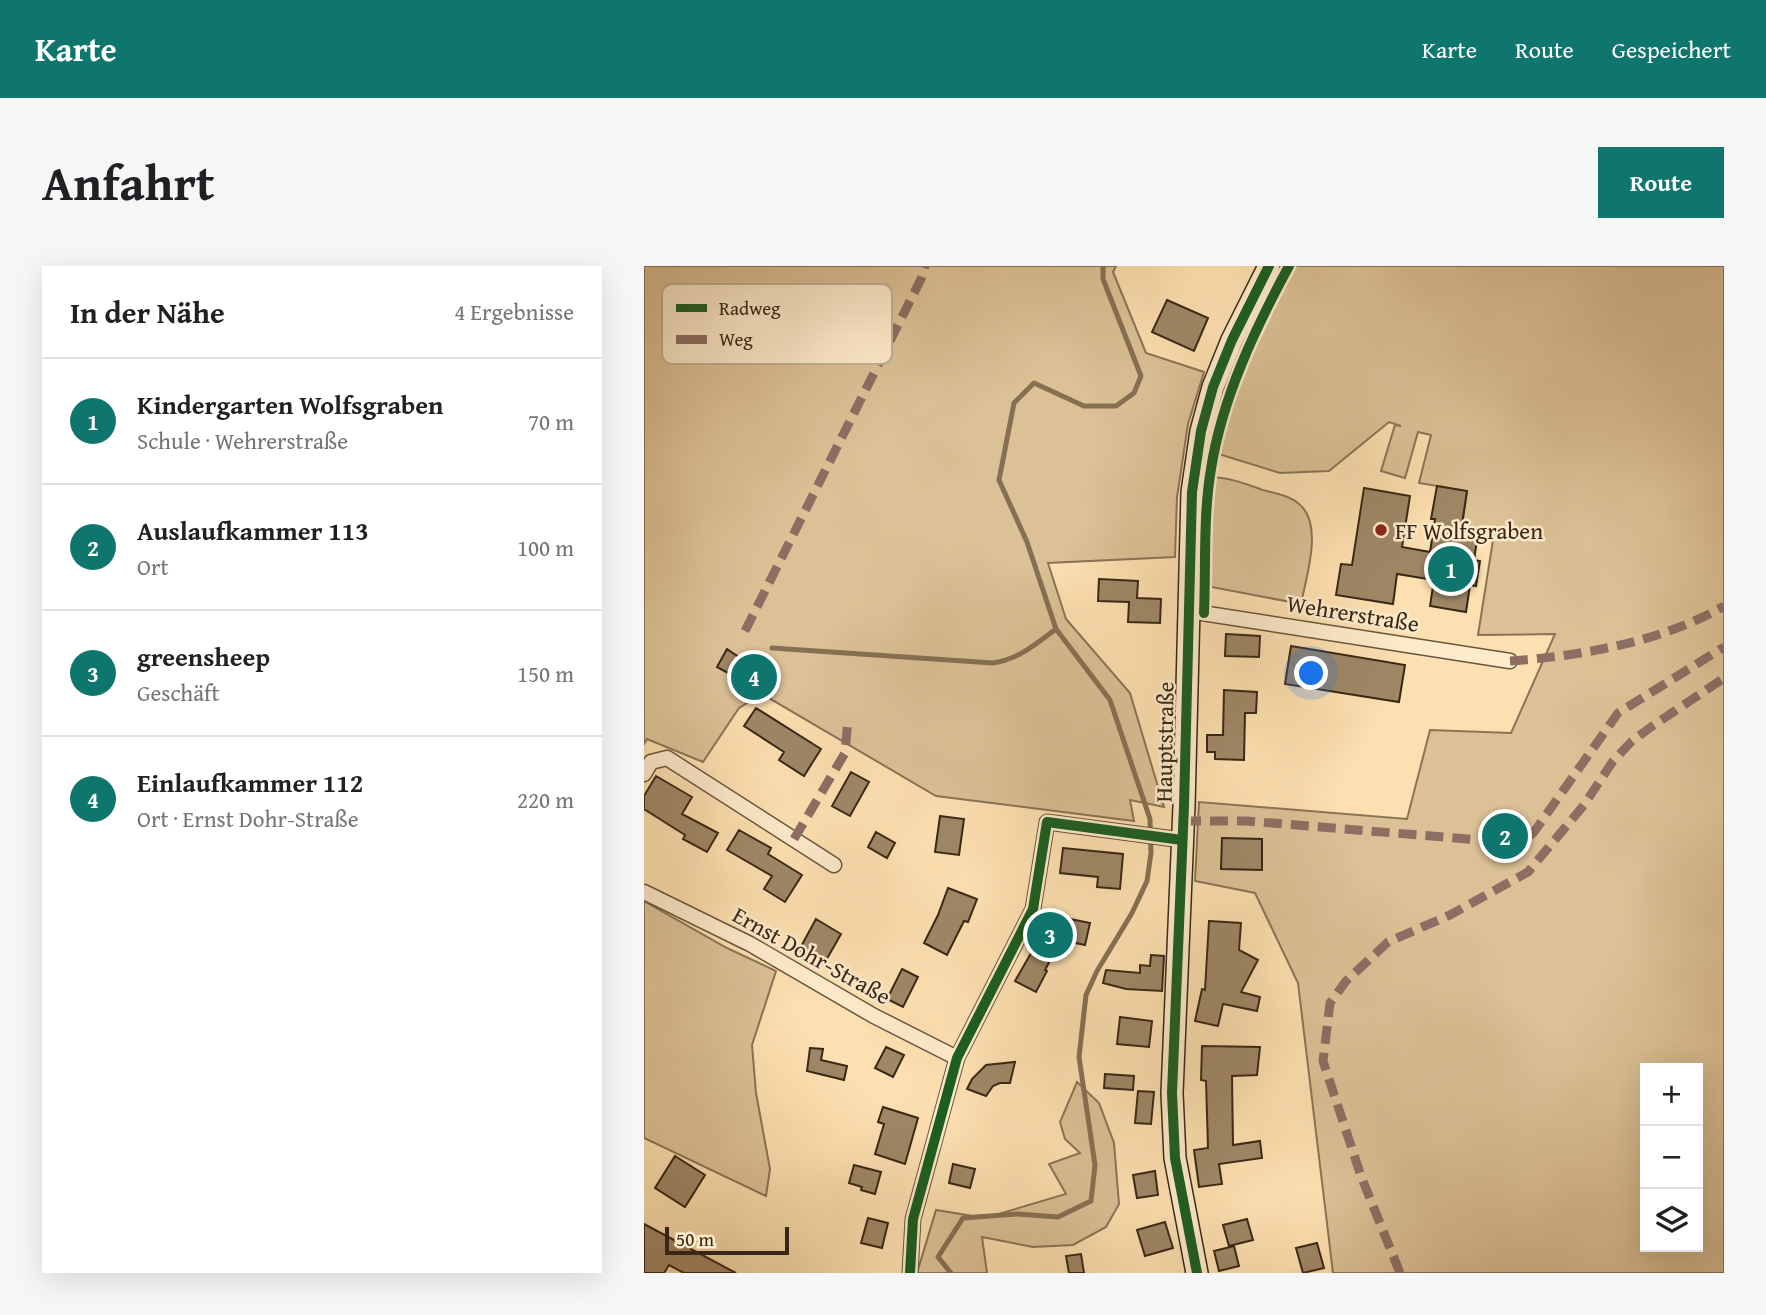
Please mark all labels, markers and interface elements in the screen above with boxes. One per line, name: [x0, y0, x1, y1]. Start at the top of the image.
text: Karte: [35, 25, 117, 73]
text: Karte: [1422, 32, 1477, 67]
text: Route: [1515, 32, 1574, 67]
text: Gespeichert: [1612, 32, 1731, 67]
text: Anfahrt: [42, 146, 215, 218]
button: Route: [1598, 147, 1724, 218]
legend: [662, 284, 892, 364]
text: In der Nähe: [70, 290, 225, 334]
text: Radweg: [719, 294, 781, 322]
text: 4 Ergebnisse: [454, 295, 574, 328]
text: Weg: [719, 325, 753, 353]
text: Kindergarten Wolfsgraben: [137, 385, 443, 424]
text: 1: [87, 405, 99, 438]
text: 70 m: [528, 405, 574, 438]
text: Schule · Wehrerstraße: [137, 424, 348, 457]
text: Auslaufkammer 113: [137, 511, 369, 550]
place label: FF Wolfsgraben: [1395, 514, 1543, 547]
marker: FF Wolfsgraben: [1373, 522, 1389, 538]
text: 2: [87, 531, 99, 564]
text: 100 m: [517, 531, 574, 564]
pin: 1: [1428, 543, 1474, 595]
text: Ort: [137, 550, 169, 583]
street label: Wehrerstraße: [1285, 586, 1421, 640]
text: greensheep: [137, 637, 270, 676]
pin: 4: [731, 651, 777, 703]
your location: [1294, 656, 1328, 690]
text: 3: [87, 657, 99, 690]
text: 150 m: [517, 657, 574, 690]
text: Geschäft: [137, 676, 220, 709]
street label: Hauptstraße: [1146, 681, 1182, 803]
text: Einlaufkammer 112: [137, 763, 363, 802]
text: 4: [87, 783, 99, 816]
text: 220 m: [517, 783, 574, 816]
text: Ort · Ernst Dohr-Straße: [137, 802, 359, 835]
pin: 2: [1482, 810, 1528, 862]
street label: Ernst Dohr-Straße: [727, 898, 897, 1012]
pin: 3: [1027, 909, 1073, 961]
map controls: [1640, 1063, 1703, 1252]
button: +: [1640, 1063, 1703, 1126]
button: −: [1640, 1126, 1703, 1189]
button: layers: [1640, 1189, 1703, 1252]
scale bar: [665, 1224, 789, 1256]
text: 50 m: [676, 1225, 714, 1253]

